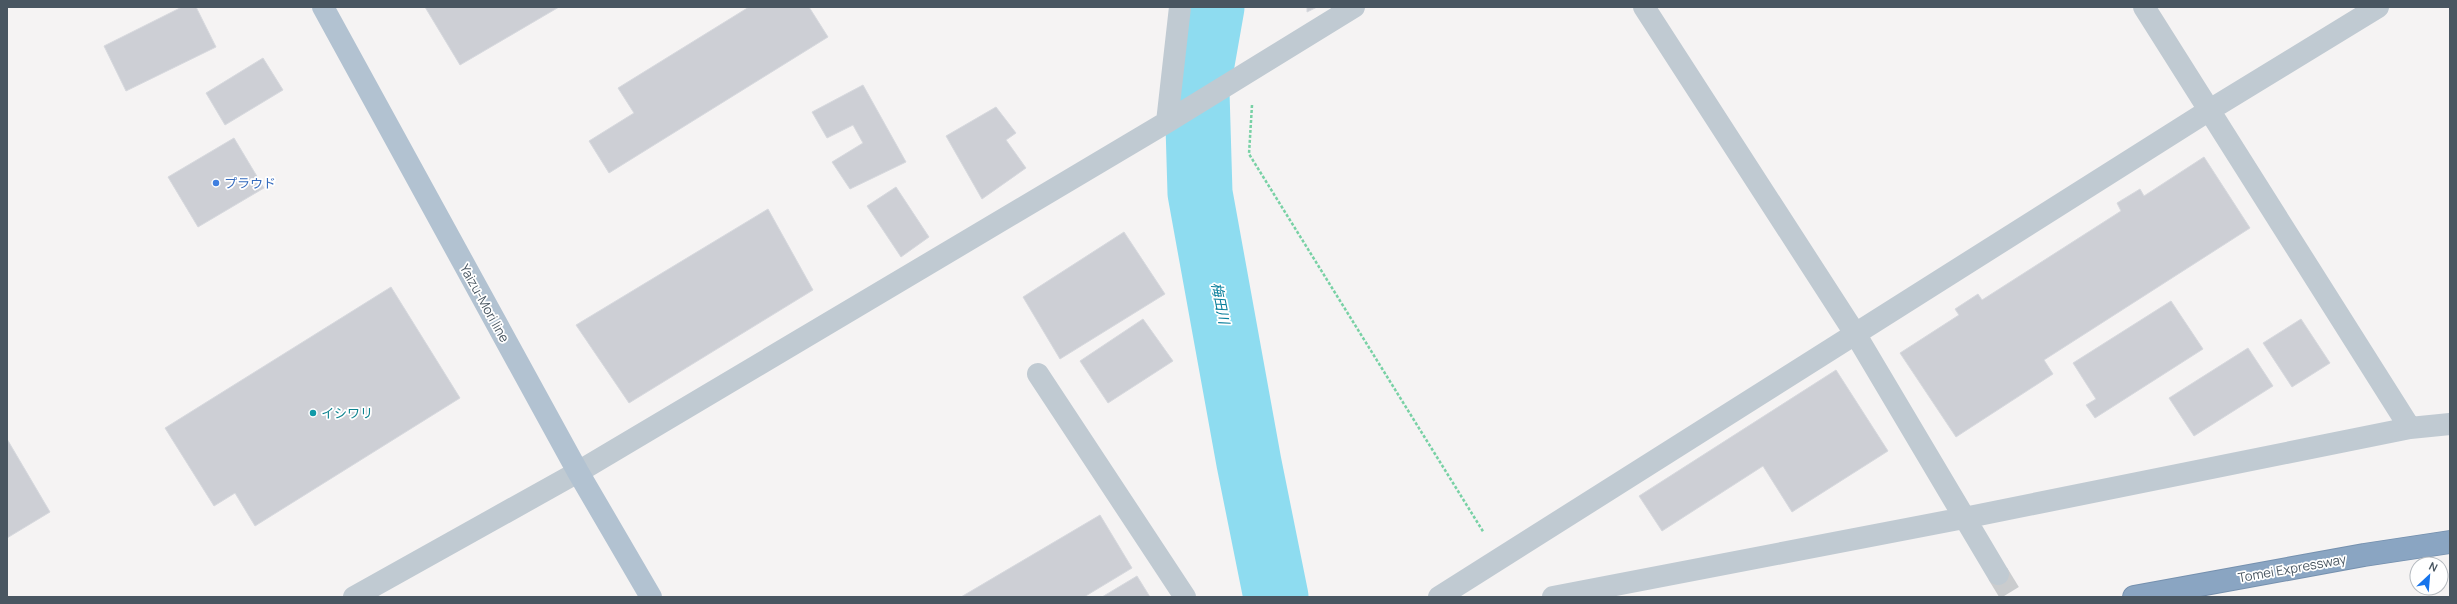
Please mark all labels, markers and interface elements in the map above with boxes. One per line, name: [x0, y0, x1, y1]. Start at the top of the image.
place label: プラウド: [224, 174, 276, 192]
marker: プラウド: [211, 178, 221, 188]
street label: Yaizu-Mori line: [456, 261, 514, 346]
water label: 梅田川: [1208, 281, 1235, 327]
place label: イシワリ: [321, 404, 373, 422]
marker: イシワリ: [308, 408, 318, 418]
street label: Tomei Expressway: [2237, 550, 2348, 586]
north arrow: [2409, 556, 2449, 596]
text: N: [2427, 558, 2441, 575]

